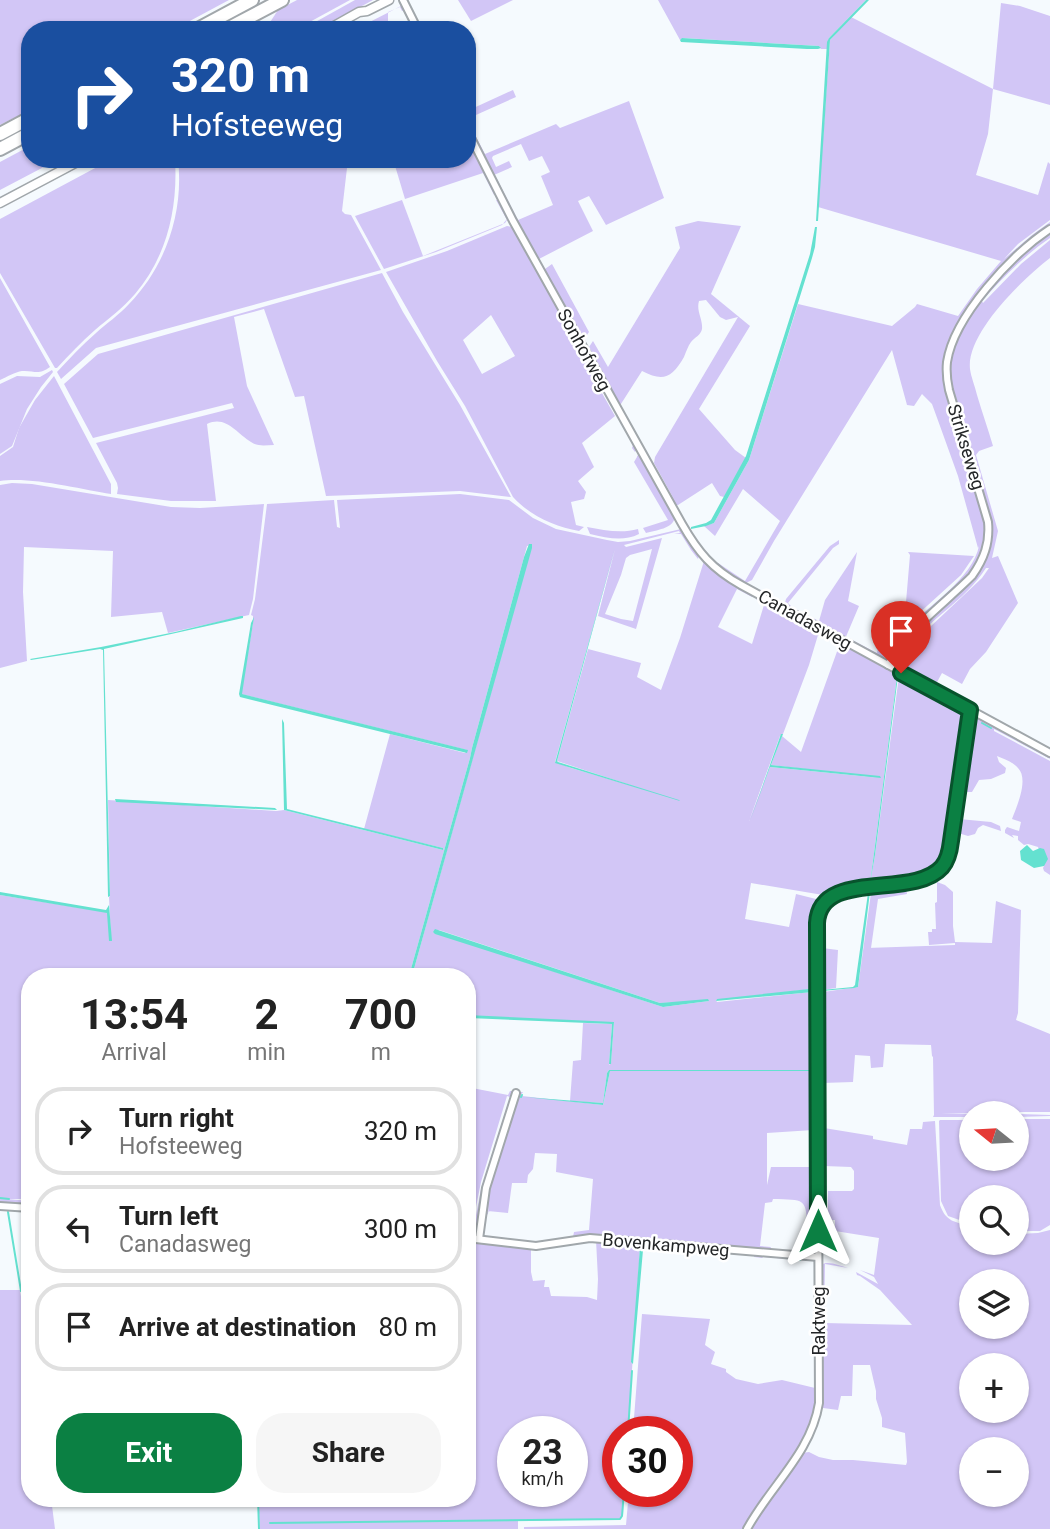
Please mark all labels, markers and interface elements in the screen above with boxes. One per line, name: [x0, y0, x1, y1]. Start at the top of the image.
text: 320 m: [171, 47, 310, 104]
icon: right: [56, 49, 147, 140]
text: Hofsteeweg: [171, 106, 343, 144]
street label: Sonhofweg: [553, 305, 616, 394]
street label: Strikseweg: [944, 402, 989, 492]
street label: Canadasweg: [755, 585, 856, 654]
pin: [871, 601, 931, 673]
icon: arrive: [882, 612, 920, 650]
text: 13:54: [80, 990, 188, 1039]
text: 2: [254, 990, 279, 1039]
text: 700: [345, 990, 417, 1039]
text: Arrival: [101, 1039, 167, 1066]
text: min: [247, 1039, 286, 1066]
text: m: [371, 1039, 391, 1066]
north arrow: [959, 1101, 1029, 1171]
map controls: [959, 1101, 1029, 1507]
text: Turn right: [119, 1103, 234, 1133]
icon: right: [60, 1112, 98, 1150]
text: 320 m: [364, 1116, 437, 1146]
text: Hofsteeweg: [119, 1133, 243, 1160]
button: search: [959, 1185, 1029, 1255]
position arrow: [781, 1194, 855, 1268]
text: Turn left: [119, 1201, 218, 1231]
icon: left: [60, 1210, 98, 1248]
text: 300 m: [364, 1214, 437, 1244]
street label: Bovenkampweg: [602, 1228, 730, 1261]
text: Canadasweg: [119, 1231, 251, 1258]
button: layers: [959, 1269, 1029, 1339]
street label: Raktweg: [808, 1286, 829, 1356]
icon: arrive: [60, 1308, 98, 1346]
text: Arrive at destination: [119, 1312, 356, 1342]
text: 80 m: [379, 1312, 437, 1342]
button: +: [959, 1353, 1029, 1423]
button: Exit: [56, 1413, 242, 1493]
button: Share: [256, 1413, 441, 1493]
speed limit sign: 30: [602, 1416, 693, 1507]
text: 23: [522, 1432, 563, 1473]
button: −: [959, 1437, 1029, 1507]
text: km/h: [521, 1468, 564, 1489]

